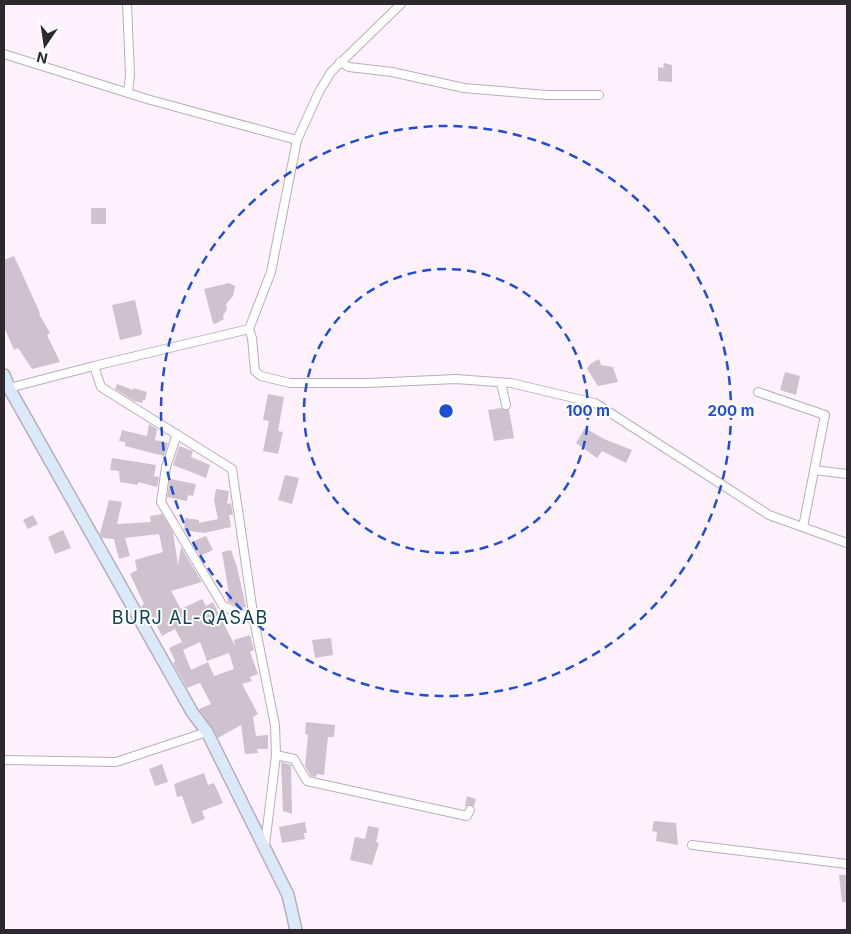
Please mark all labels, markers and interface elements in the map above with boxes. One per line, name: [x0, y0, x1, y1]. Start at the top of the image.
north arrow: [20, 20, 70, 70]
text: N: [35, 49, 49, 68]
text: 100 m: [566, 401, 610, 420]
text: 200 m: [708, 401, 754, 420]
centre of rings: [437, 402, 455, 420]
district label: BURJ AL-QASAB: [112, 607, 268, 628]

